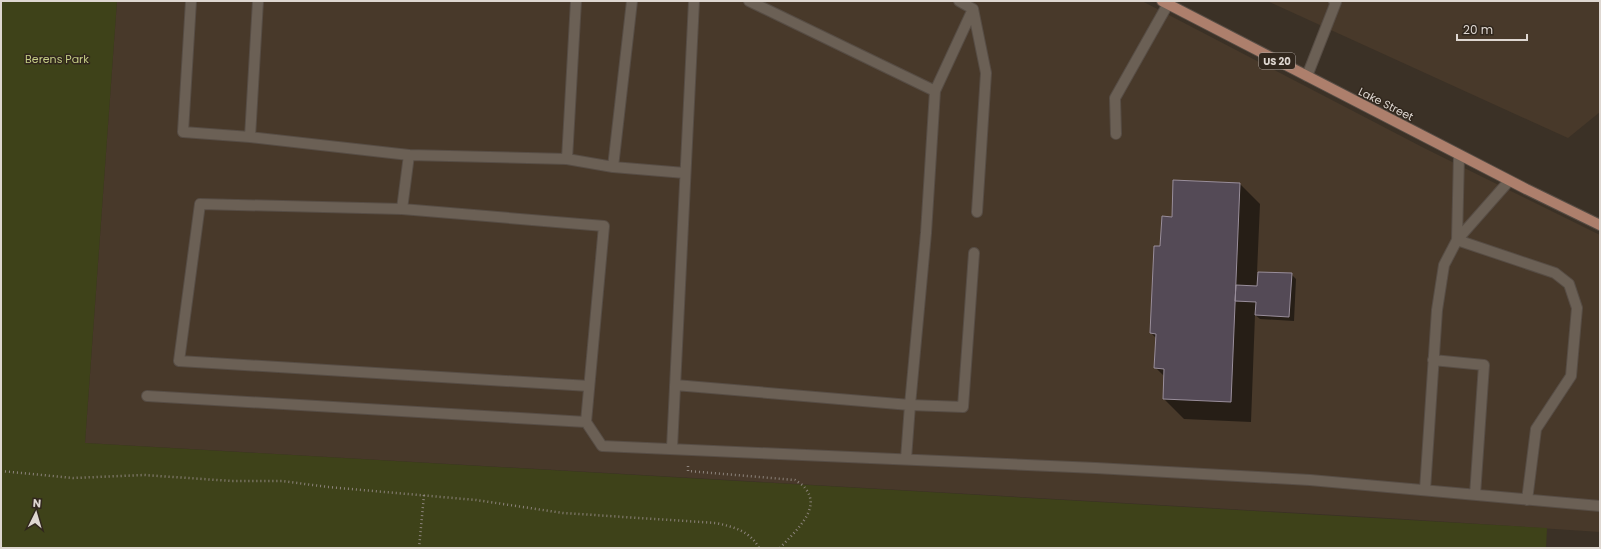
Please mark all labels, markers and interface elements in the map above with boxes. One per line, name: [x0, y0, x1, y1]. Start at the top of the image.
scale bar: [1457, 16, 1527, 42]
text: 20 m: [1463, 21, 1493, 38]
park label: Berens Park: [25, 51, 89, 67]
road number: US 20: [1259, 53, 1295, 69]
street label: Lake Street: [1356, 83, 1416, 125]
north arrow: [16, 493, 56, 533]
text: N: [32, 495, 42, 511]

